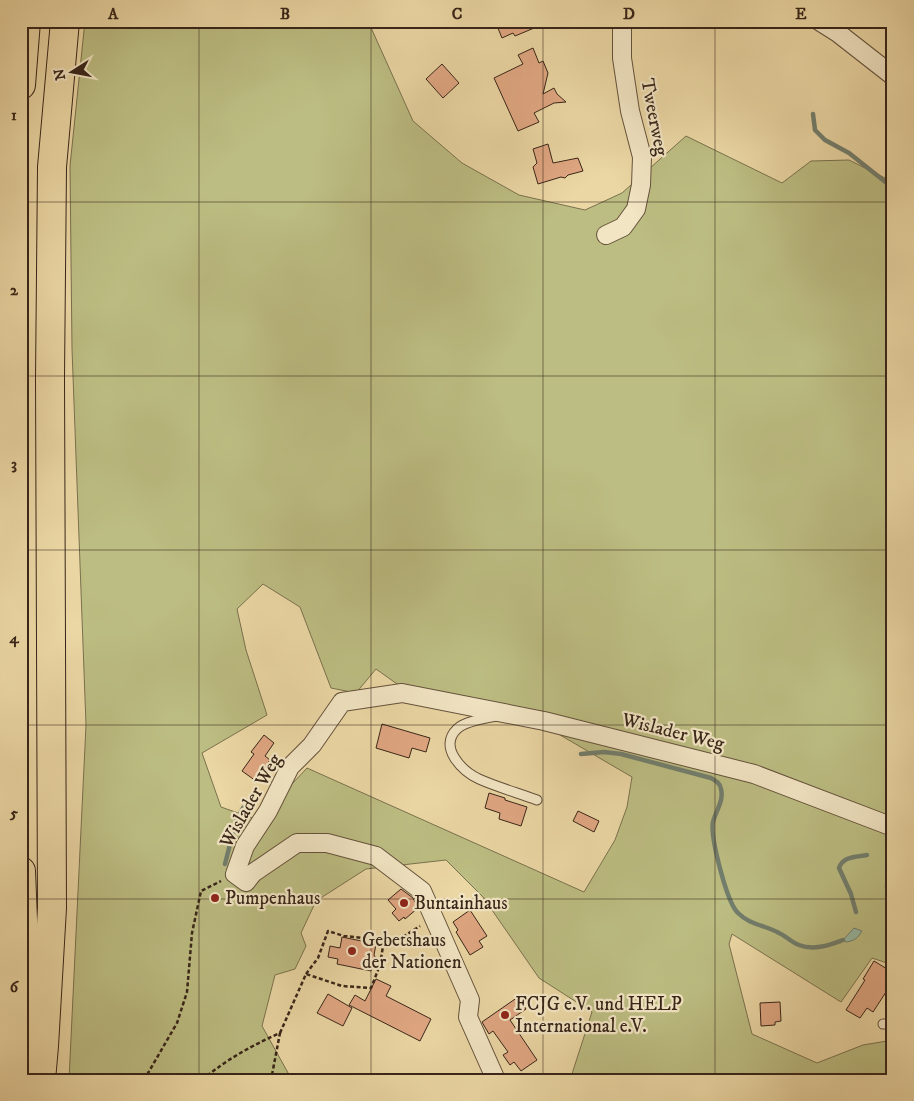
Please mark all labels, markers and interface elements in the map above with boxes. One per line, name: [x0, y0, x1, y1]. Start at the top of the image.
text: A: [107, 4, 119, 24]
text: B: [280, 4, 290, 24]
text: C: [452, 4, 462, 24]
text: D: [623, 4, 635, 24]
text: E: [795, 4, 807, 24]
north arrow: [48, 48, 98, 98]
text: N: [50, 66, 70, 82]
street label: Tweerweg: [635, 76, 673, 158]
text: 1: [11, 105, 17, 125]
text: 2: [10, 280, 19, 300]
text: 3: [11, 454, 17, 474]
text: 4: [8, 628, 19, 648]
street label: Wislader Weg: [619, 708, 727, 756]
street label: Wislader Weg: [214, 749, 287, 853]
text: 5: [9, 803, 18, 823]
place label: Pumpenhaus: [225, 887, 320, 910]
marker: Pumpenhaus: [209, 892, 221, 904]
place label: Buntainhaus: [414, 892, 508, 915]
marker: Buntainhaus: [398, 897, 410, 909]
place label: Gebetshaus der Nationen: [362, 929, 462, 974]
marker: Gebetshaus der Nationen: [346, 945, 358, 957]
text: 6: [10, 977, 20, 997]
place label: FCJG e.V. und HELP International e.V.: [515, 993, 682, 1038]
marker: FCJG e.V. und HELP International e.V.: [499, 1009, 511, 1021]

